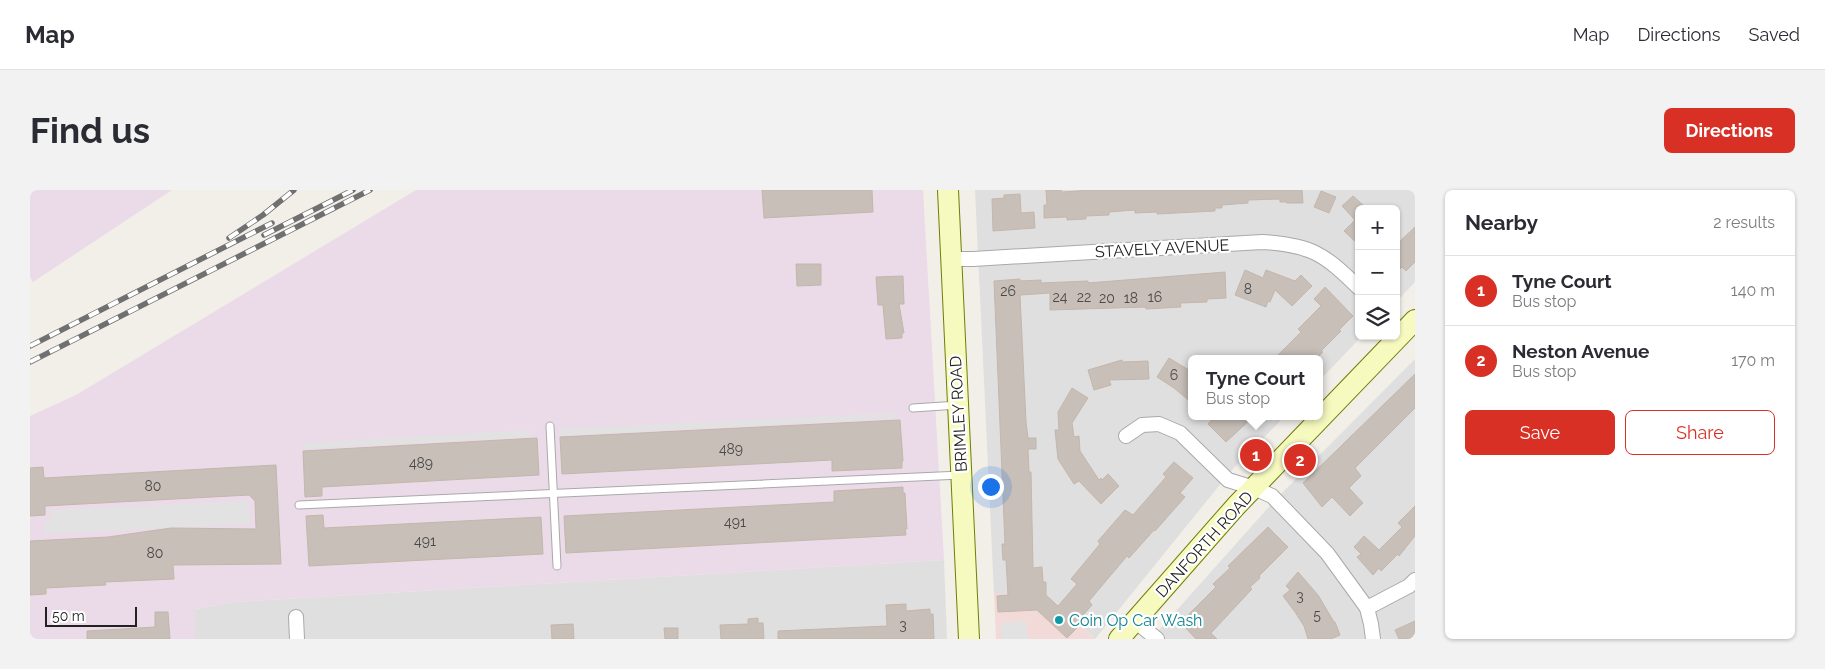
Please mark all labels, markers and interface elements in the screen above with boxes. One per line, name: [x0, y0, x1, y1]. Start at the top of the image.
text: Map: [25, 20, 75, 49]
text: Map: [1573, 24, 1609, 45]
text: Directions: [1637, 24, 1721, 45]
text: Saved: [1749, 24, 1800, 45]
button: Directions: [1664, 108, 1795, 153]
text: Find us: [30, 110, 150, 151]
map controls: [1355, 205, 1400, 340]
button: +: [1355, 205, 1400, 250]
text: Nearby: [1465, 210, 1538, 235]
text: 2 results: [1713, 213, 1775, 232]
street label: STAVELY AVENUE: [1094, 235, 1230, 262]
button: −: [1355, 250, 1400, 295]
text: Tyne Court: [1512, 270, 1612, 292]
house number: 8: [1244, 281, 1252, 297]
text: 1: [1477, 281, 1485, 300]
text: 140 m: [1731, 281, 1775, 300]
house number: 26: [1000, 283, 1016, 299]
house number: 24: [1053, 289, 1068, 305]
house number: 22: [1077, 289, 1091, 305]
house number: 16: [1148, 289, 1162, 305]
house number: 20: [1099, 290, 1115, 306]
house number: 18: [1124, 290, 1138, 306]
text: Bus stop: [1512, 292, 1576, 311]
button: layers: [1355, 295, 1400, 340]
text: Neston Avenue: [1512, 340, 1649, 362]
text: 2: [1476, 351, 1486, 370]
text: 170 m: [1731, 351, 1775, 370]
street label: BRIMLEY ROAD: [946, 355, 971, 473]
popup: [1188, 355, 1323, 420]
text: Bus stop: [1512, 362, 1576, 381]
house number: 6: [1170, 367, 1178, 383]
text: Tyne Court: [1206, 367, 1305, 389]
text: Bus stop: [1206, 389, 1270, 408]
button: Save: [1465, 410, 1615, 455]
button: Share: [1625, 410, 1775, 455]
pin: 1: [1240, 436, 1272, 474]
house number: 489: [719, 441, 743, 457]
pin: 2: [1284, 441, 1316, 479]
house number: 489: [409, 455, 433, 471]
your location: [978, 474, 1004, 500]
house number: 80: [145, 478, 161, 494]
street label: DANFORTH ROAD: [1152, 488, 1257, 601]
house number: 491: [724, 514, 746, 530]
house number: 491: [414, 533, 436, 549]
house number: 80: [147, 545, 163, 561]
house number: 3: [1296, 588, 1304, 604]
scale bar: [45, 604, 138, 627]
house number: 5: [1313, 607, 1321, 623]
text: 50 m: [52, 608, 85, 624]
place label: Coin Op Car Wash: [1069, 611, 1202, 630]
marker: Coin Op Car Wash: [1053, 614, 1065, 626]
house number: 3: [899, 617, 907, 633]

